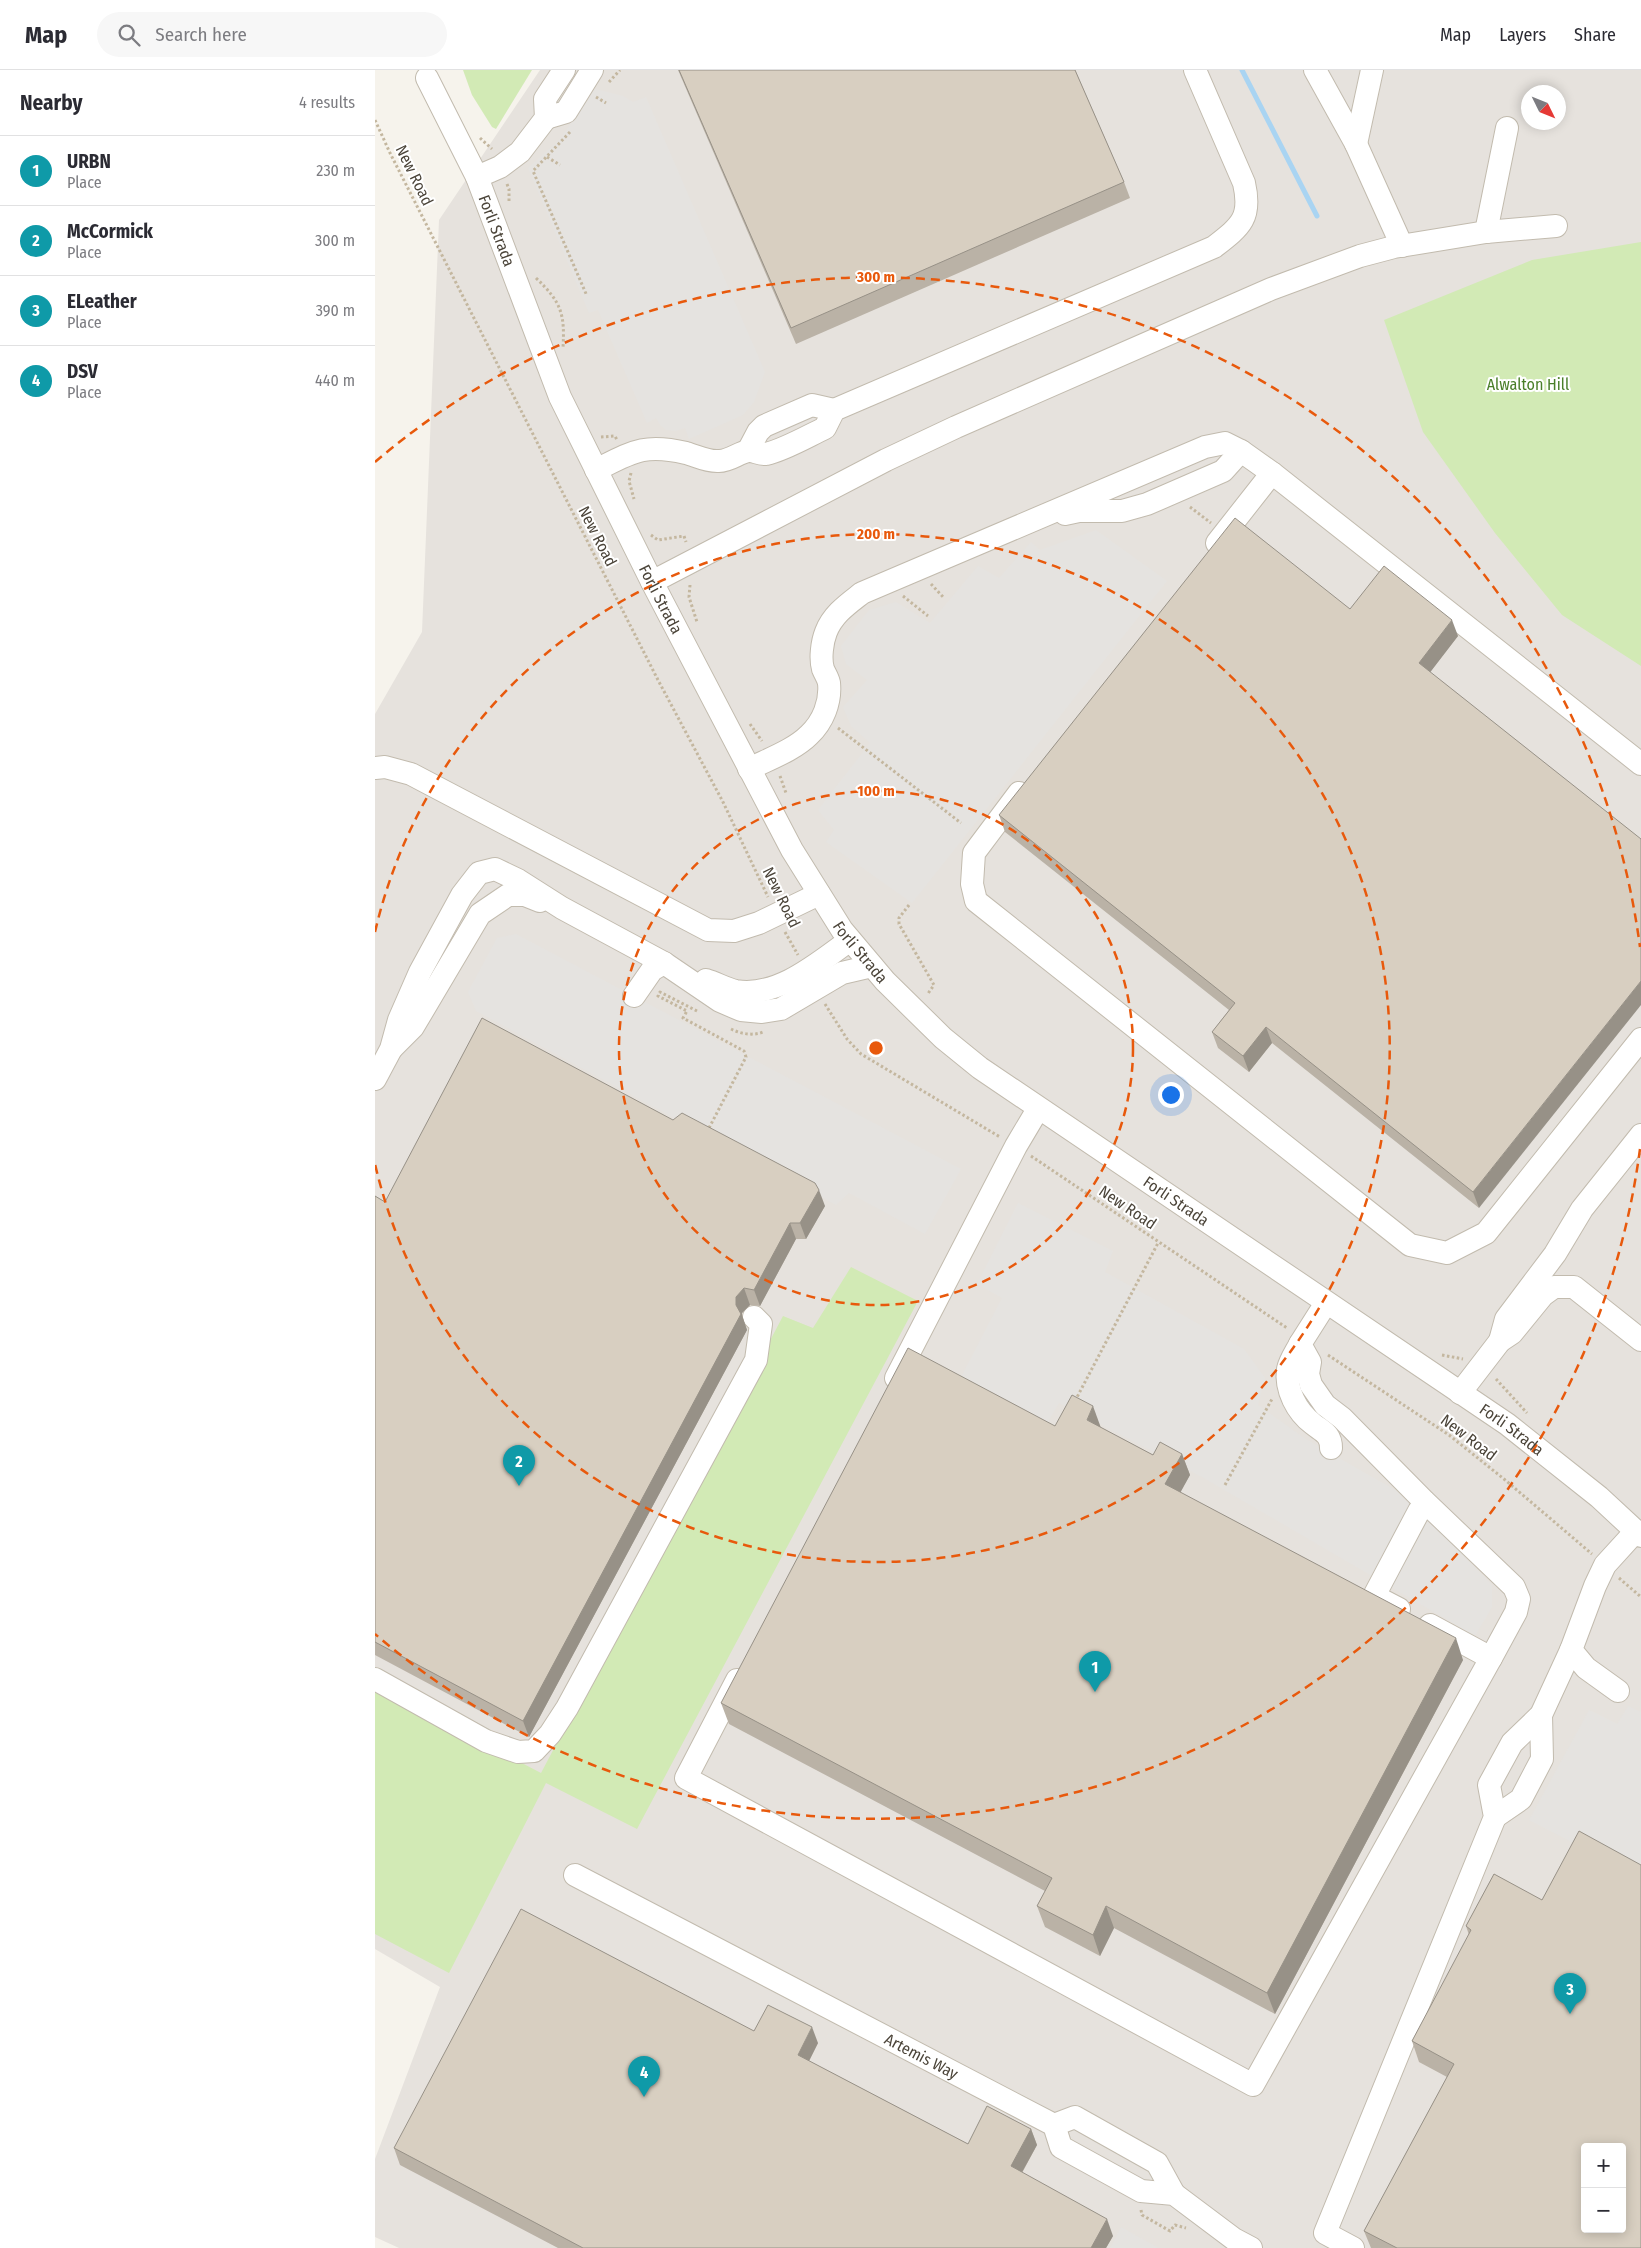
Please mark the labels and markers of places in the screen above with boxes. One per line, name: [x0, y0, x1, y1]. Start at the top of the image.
centre of rings: [867, 1039, 885, 1057]
pin: 2: [503, 1445, 535, 1486]
pin: 1: [1079, 1651, 1111, 1692]
pin: 3: [1554, 1973, 1586, 2014]
pin: 4: [628, 2056, 660, 2097]

